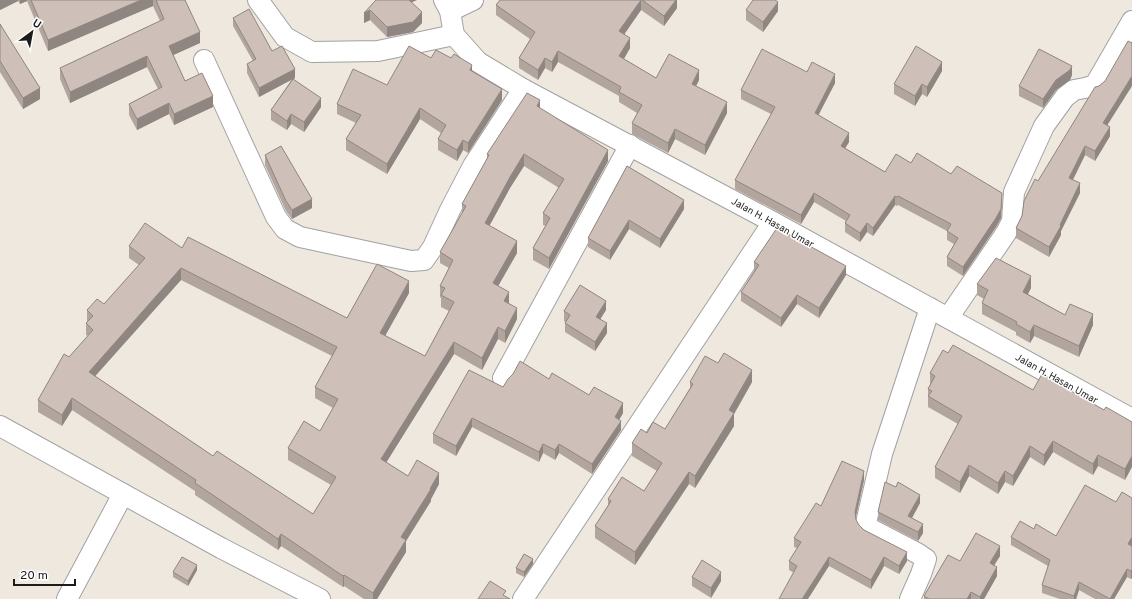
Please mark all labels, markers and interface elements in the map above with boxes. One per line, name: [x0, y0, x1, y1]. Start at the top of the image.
north arrow: [12, 12, 52, 52]
text: U: [30, 16, 44, 32]
street label: Jalan H. Hasan Umar: [729, 195, 816, 252]
street label: Jalan H. Hasan Umar: [1013, 351, 1100, 408]
scale bar: [14, 561, 75, 587]
text: 20 m: [20, 568, 48, 584]

